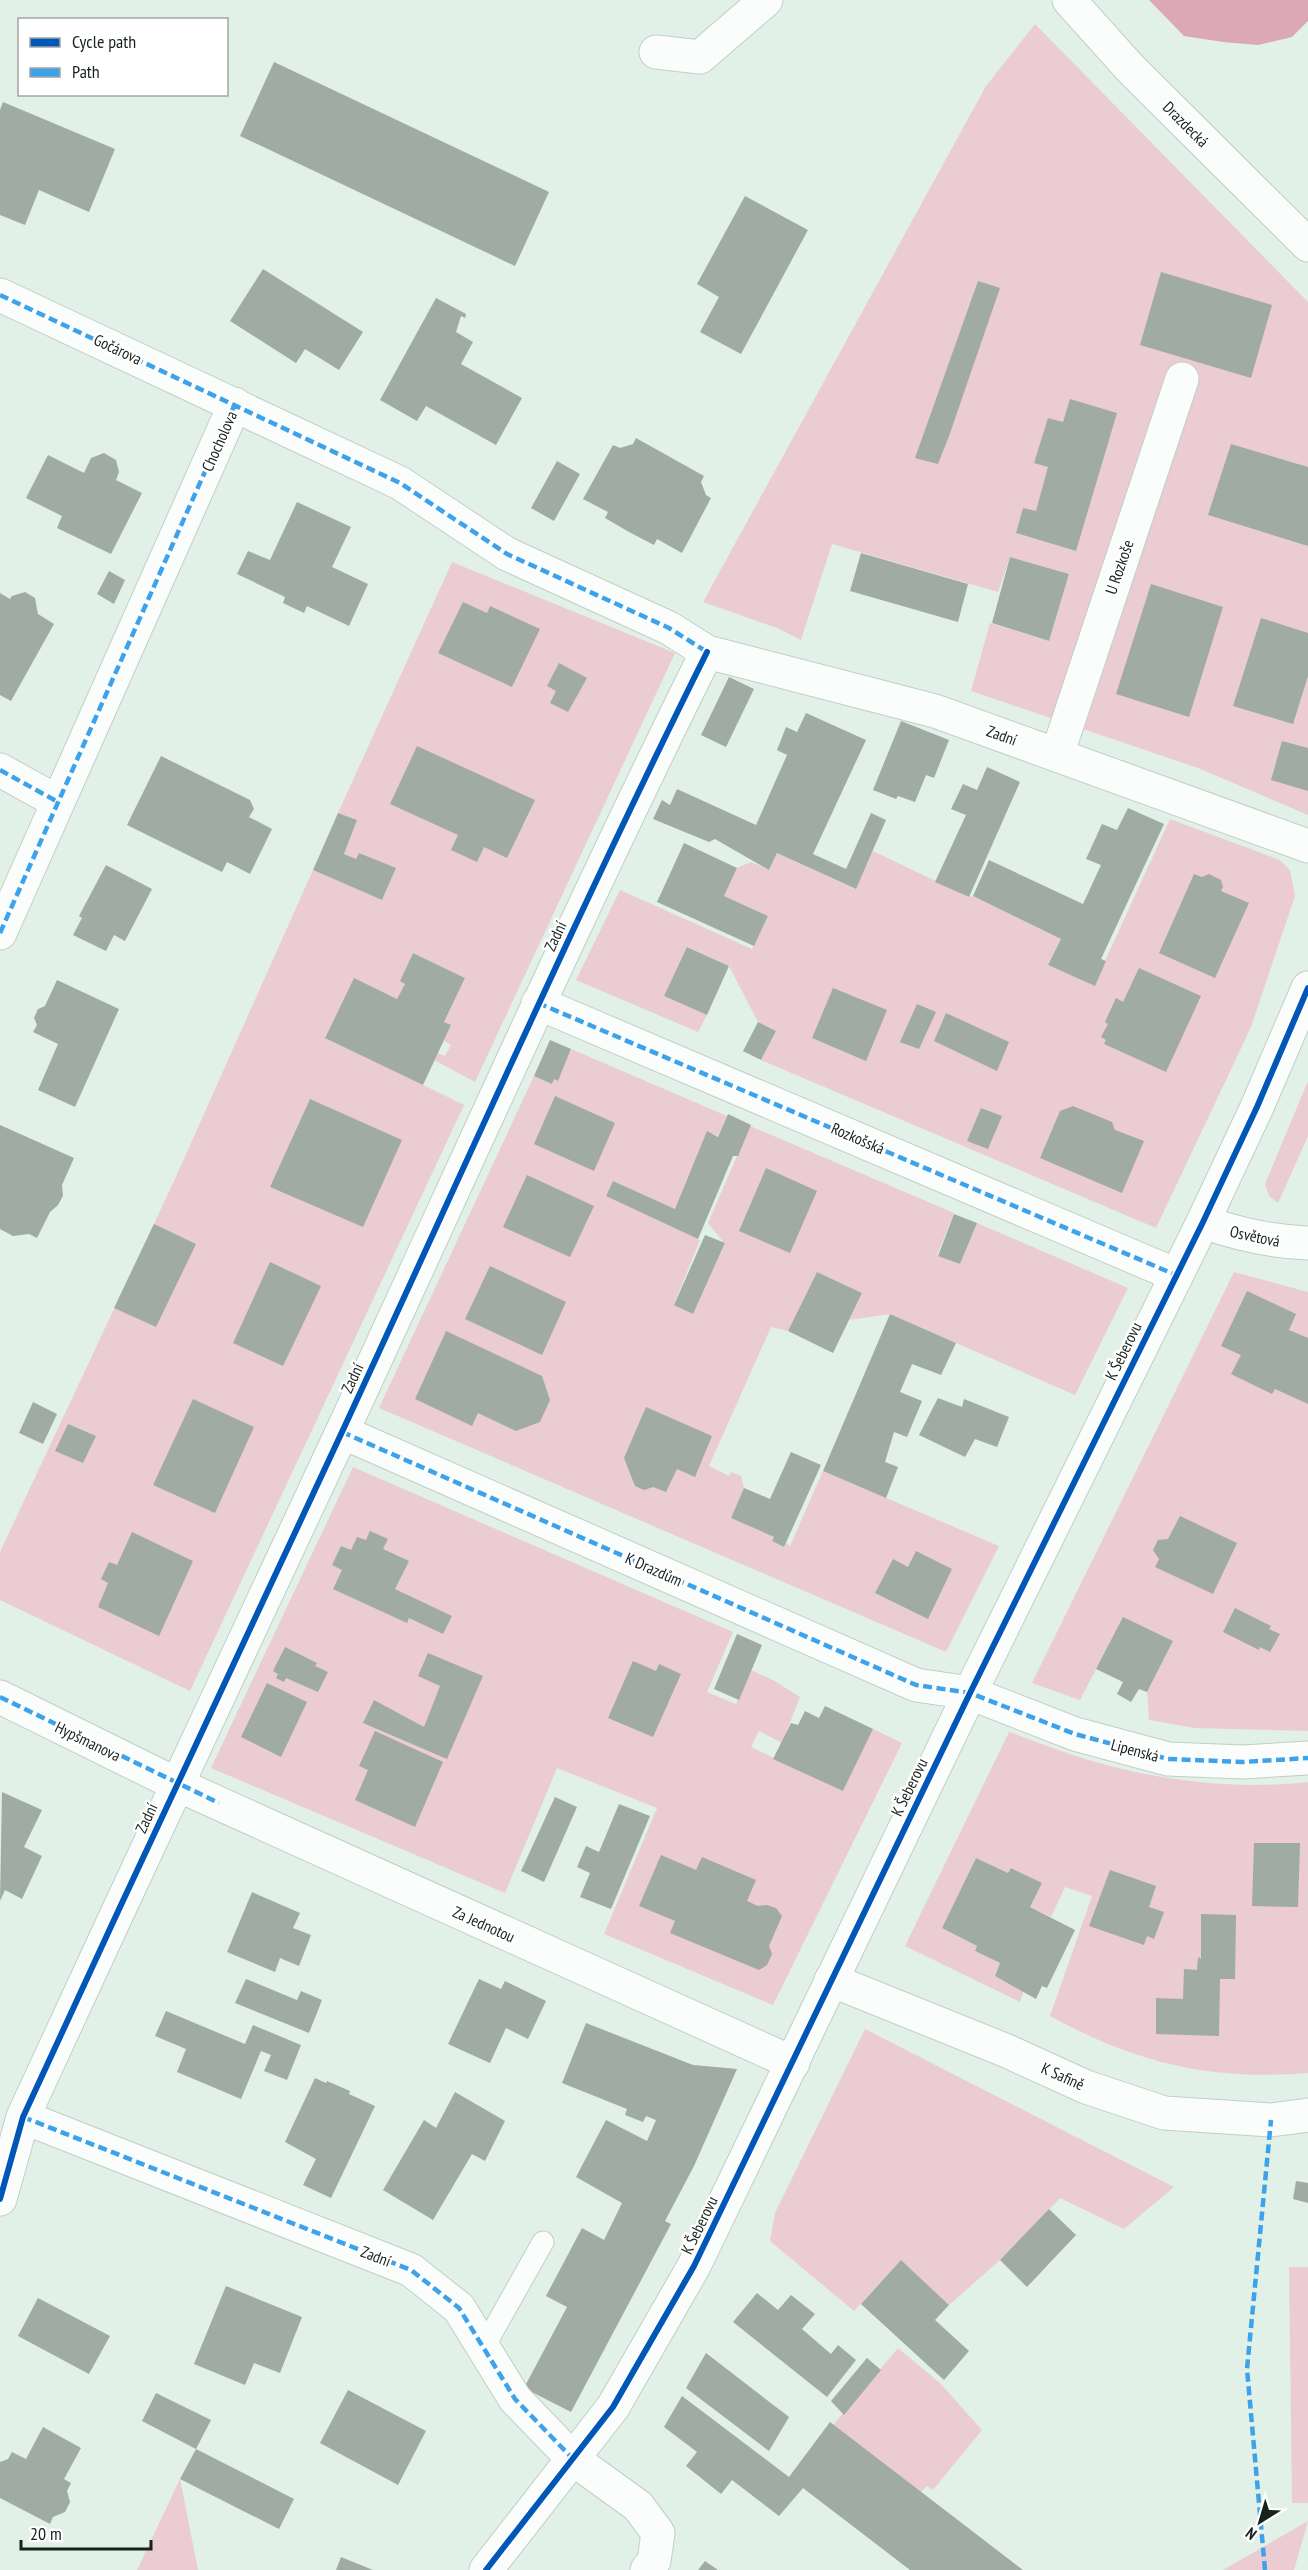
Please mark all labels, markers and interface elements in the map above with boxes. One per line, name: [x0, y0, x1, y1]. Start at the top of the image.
legend: [18, 18, 228, 96]
text: Cycle path: [72, 30, 136, 53]
text: Path: [72, 60, 100, 83]
street label: Drazdecká: [1159, 97, 1213, 151]
street label: Gočárova: [91, 329, 145, 369]
street label: Chocholova: [197, 408, 241, 474]
street label: U Rozkoše: [1100, 537, 1138, 597]
street label: Zadní: [984, 720, 1020, 750]
street label: Zadní: [539, 917, 571, 954]
street label: Rozkošská: [828, 1118, 888, 1158]
street label: Osvětová: [1228, 1221, 1282, 1251]
street label: K Šeberovu: [1100, 1319, 1146, 1383]
street label: Zadní: [336, 1359, 368, 1396]
street label: K Drazdům: [622, 1548, 686, 1590]
street label: Hypšmanova: [52, 1717, 124, 1765]
street label: Lipenská: [1109, 1734, 1161, 1766]
street label: K Šeberovu: [886, 1755, 932, 1819]
street label: Zadní: [130, 1799, 162, 1836]
street label: Za Jednotou: [450, 1901, 518, 1947]
street label: K Safině: [1038, 2058, 1088, 2094]
street label: K Šeberovu: [676, 2193, 722, 2257]
street label: Zadní: [358, 2241, 394, 2271]
north arrow: [1230, 2492, 1290, 2552]
scale bar: [21, 2513, 152, 2551]
text: 20 m: [30, 2522, 62, 2545]
text: N: [1242, 2523, 1260, 2545]

